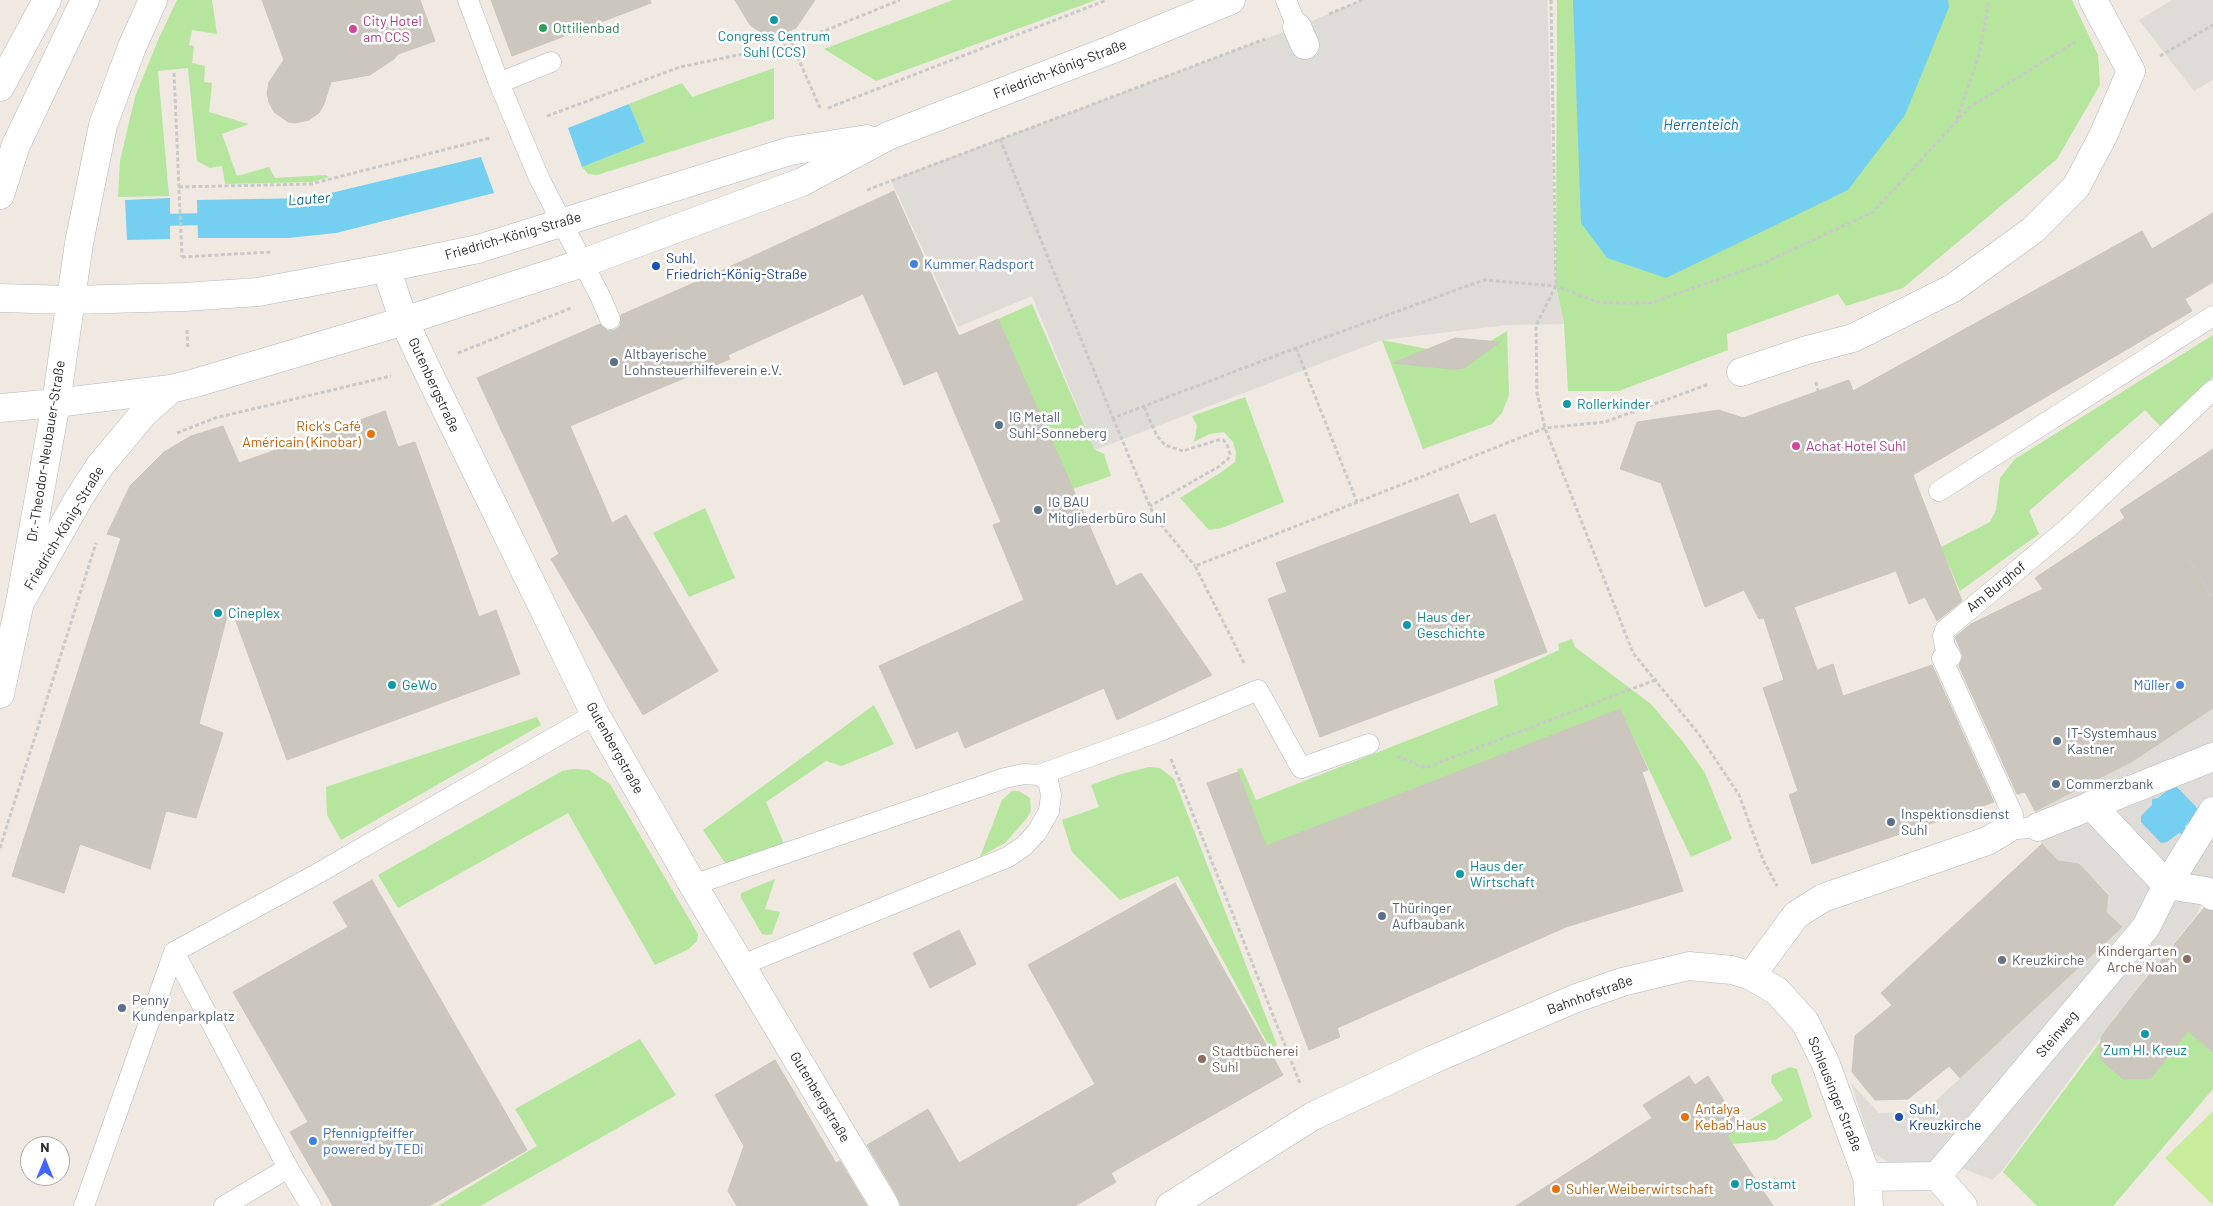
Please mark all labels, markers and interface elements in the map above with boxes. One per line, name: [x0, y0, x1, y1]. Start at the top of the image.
place label: City Hotel am CCS: [363, 13, 422, 46]
marker: Congress Centrum Suhl (CCS): [768, 14, 780, 26]
place label: Ottilienbad: [553, 20, 620, 36]
marker: Ottilienbad: [537, 22, 549, 34]
marker: City Hotel am CCS: [347, 23, 359, 35]
place label: Congress Centrum Suhl (CCS): [718, 28, 830, 60]
street label: Friedrich-König-Straße: [991, 36, 1129, 102]
water label: Herrenteich: [1663, 116, 1739, 134]
water label: Lauter: [287, 189, 331, 209]
street label: Friedrich-König-Straße: [443, 208, 583, 264]
place label: Suhl, Friedrich-König-Straße: [666, 250, 807, 282]
place label: Kummer Radsport: [924, 256, 1034, 272]
marker: Kummer Radsport: [908, 258, 920, 270]
marker: Suhl, Friedrich-König-Straße: [650, 260, 662, 272]
street label: Gutenbergstraße: [405, 335, 463, 435]
place label: Altbayerische Lohnsteuerhilfeverein e.V.: [624, 346, 782, 378]
marker: Altbayerische Lohnsteuerhilfeverein e.V.: [608, 356, 620, 368]
street label: Dr.-Theodor-Neubauer-Straße: [23, 359, 69, 543]
place label: Rollerkinder: [1577, 396, 1650, 412]
marker: Rollerkinder: [1561, 398, 1573, 410]
place label: IG Metall Suhl-Sonneberg: [1009, 409, 1107, 442]
place label: Rick's Café Américain (Kinobar): [242, 418, 361, 451]
marker: IG Metall Suhl-Sonneberg: [993, 419, 1005, 431]
marker: Rick's Café Américain (Kinobar): [365, 428, 377, 440]
place label: Achat Hotel Suhl: [1806, 438, 1906, 454]
marker: Achat Hotel Suhl: [1790, 440, 1802, 452]
street label: Friedrich-König-Straße: [20, 463, 108, 593]
place label: IG BAU Mitgliederbüro Suhl: [1048, 494, 1166, 526]
marker: IG BAU Mitgliederbüro Suhl: [1032, 504, 1044, 516]
street label: Am Burghof: [1963, 558, 2029, 616]
place label: Cineplex: [228, 605, 280, 621]
marker: Cineplex: [212, 607, 224, 619]
place label: Haus der Geschichte: [1417, 609, 1485, 642]
marker: Haus der Geschichte: [1401, 619, 1413, 631]
place label: GeWo: [402, 677, 437, 693]
place label: Müller: [2133, 677, 2170, 693]
marker: GeWo: [386, 679, 398, 691]
marker: Müller: [2174, 679, 2186, 691]
street label: Gutenbergstraße: [583, 699, 647, 797]
place label: IT-Systemhaus Kastner: [2067, 725, 2157, 758]
marker: IT-Systemhaus Kastner: [2051, 735, 2063, 747]
place label: Commerzbank: [2066, 776, 2153, 792]
marker: Commerzbank: [2050, 778, 2062, 790]
place label: Inspektionsdienst Suhl: [1901, 806, 2010, 839]
marker: Inspektionsdienst Suhl: [1885, 816, 1897, 828]
place label: Haus der Wirtschaft: [1470, 858, 1535, 890]
marker: Haus der Wirtschaft: [1454, 868, 1466, 880]
place label: Thüringer Aufbaubank: [1392, 900, 1465, 932]
marker: Thüringer Aufbaubank: [1376, 910, 1388, 922]
place label: Kindergarten Arche Noah: [2098, 943, 2177, 976]
place label: Kreuzkirche: [2012, 952, 2085, 968]
marker: Kindergarten Arche Noah: [2181, 953, 2193, 965]
marker: Kreuzkirche: [1996, 954, 2008, 966]
street label: Bahnhofstraße: [1545, 972, 1635, 1018]
place label: Penny Kundenparkplatz: [132, 992, 235, 1024]
marker: Penny Kundenparkplatz: [116, 1002, 128, 1014]
street label: Steinweg: [2032, 1007, 2082, 1061]
marker: Zum Hl. Kreuz: [2139, 1028, 2151, 1040]
street label: Schleusinger Straße: [1804, 1034, 1866, 1154]
place label: Zum Hl. Kreuz: [2103, 1042, 2187, 1058]
place label: Stadtbücherei Suhl: [1212, 1043, 1299, 1076]
street label: Gutenbergstraße: [786, 1049, 854, 1145]
marker: Stadtbücherei Suhl: [1196, 1053, 1208, 1065]
place label: Antalya Kebab Haus: [1695, 1101, 1767, 1134]
place label: Suhl, Kreuzkirche: [1909, 1101, 1982, 1134]
marker: Antalya Kebab Haus: [1679, 1111, 1691, 1123]
marker: Suhl, Kreuzkirche: [1893, 1111, 1905, 1123]
place label: Pfennigpfeiffer powered by TEDi: [323, 1125, 424, 1158]
marker: Pfennigpfeiffer powered by TEDi: [307, 1135, 319, 1147]
north arrow: [20, 1136, 70, 1186]
text: N: [40, 1138, 50, 1155]
place label: Postamt: [1745, 1176, 1796, 1192]
marker: Postamt: [1729, 1178, 1741, 1190]
place label: Suhler Weiberwirtschaft: [1566, 1181, 1714, 1197]
marker: Suhler Weiberwirtschaft: [1550, 1183, 1562, 1195]

